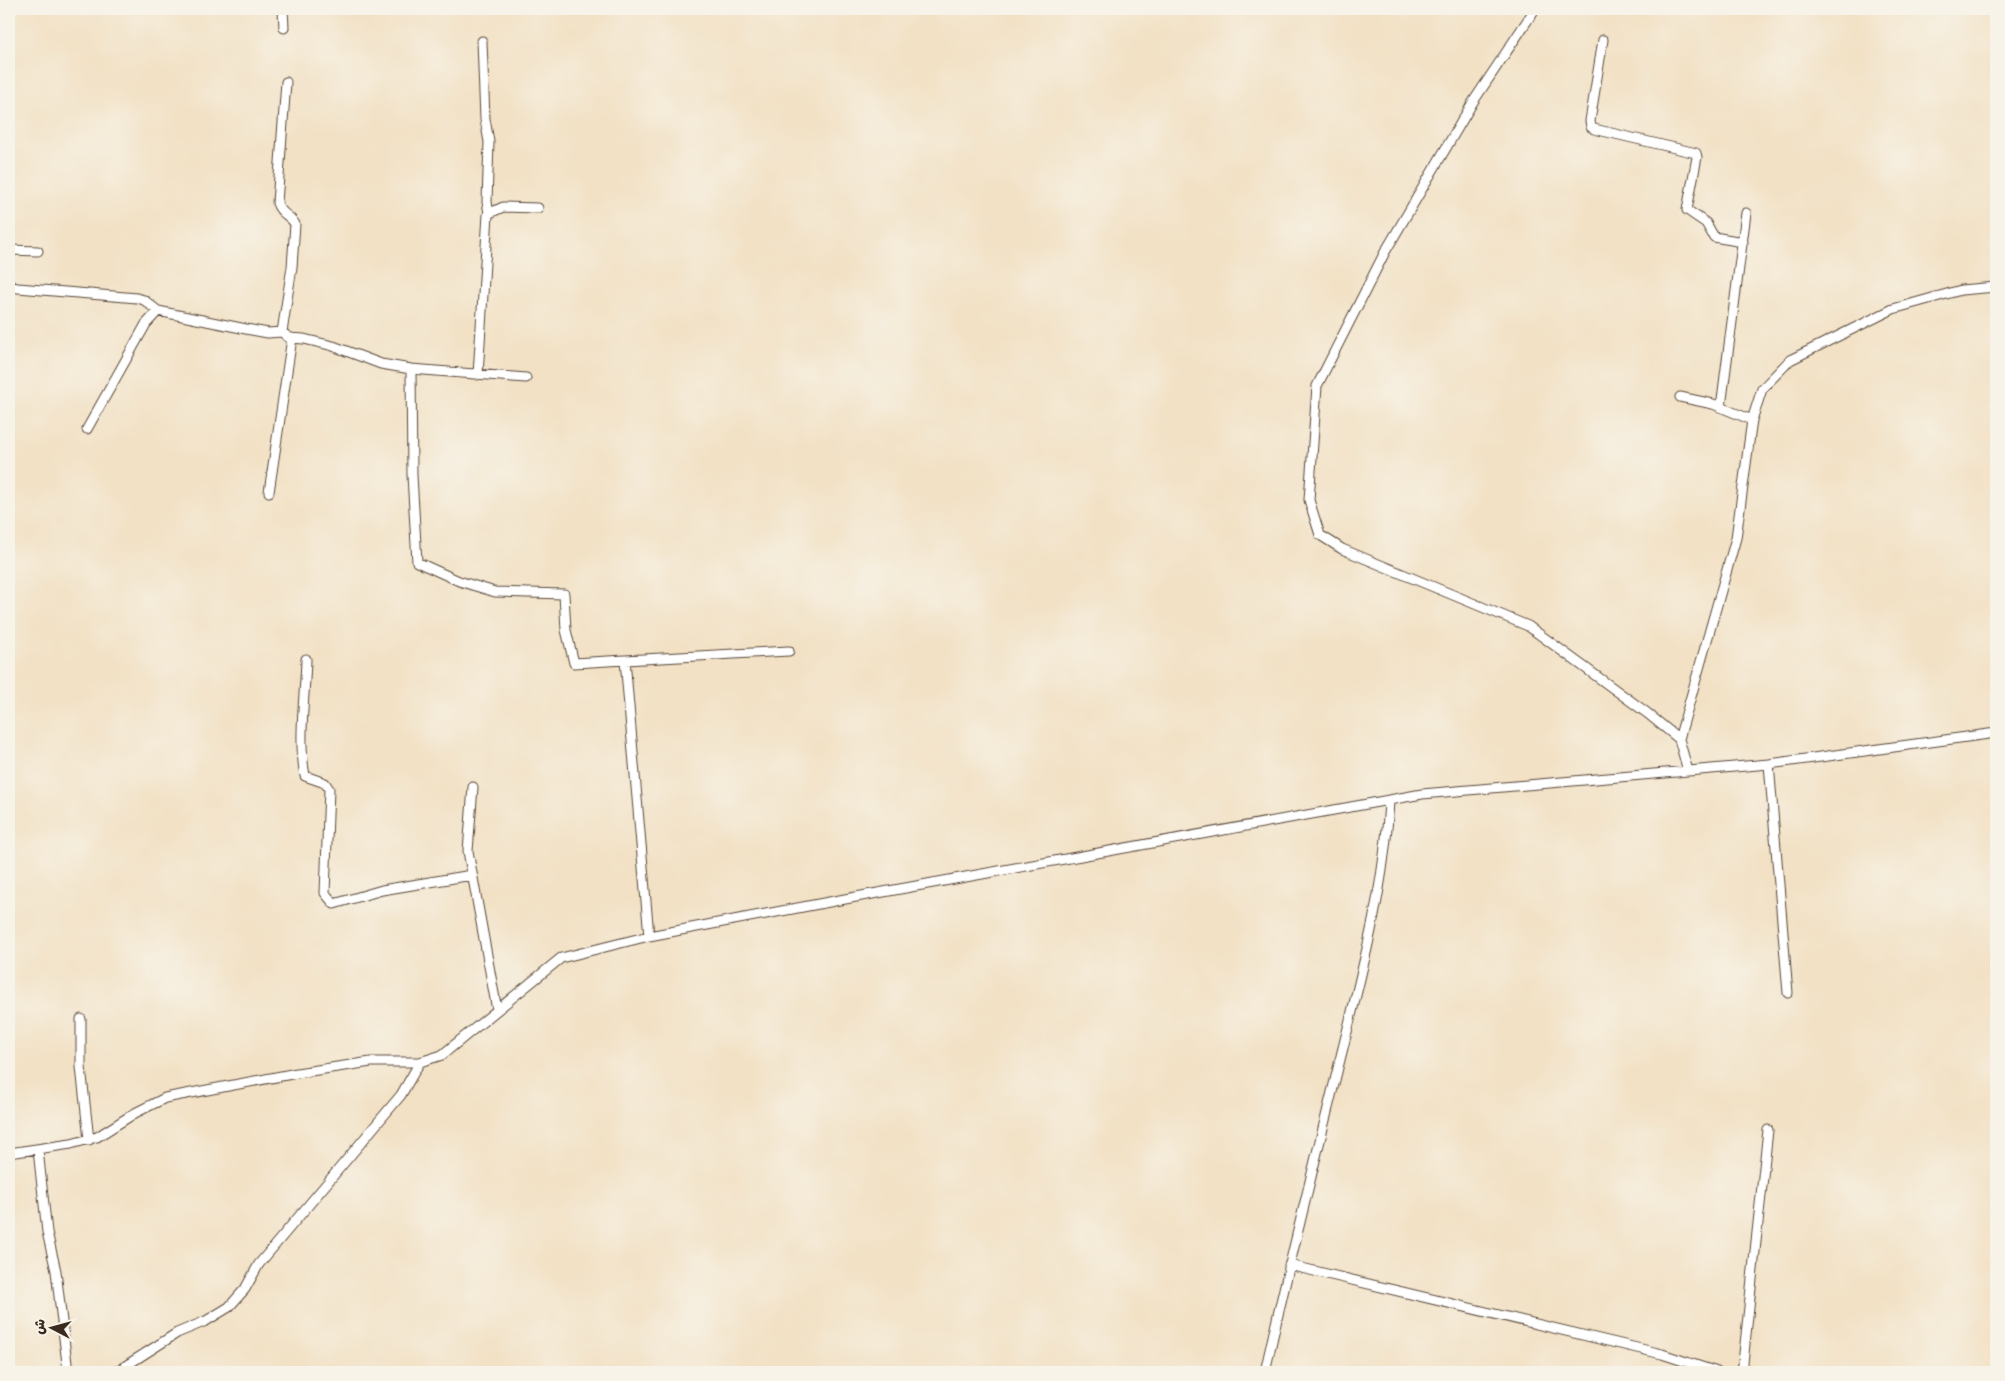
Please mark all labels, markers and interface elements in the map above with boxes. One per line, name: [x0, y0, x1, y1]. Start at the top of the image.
north arrow: [28, 1304, 78, 1354]
text: ش: [29, 1318, 49, 1335]

